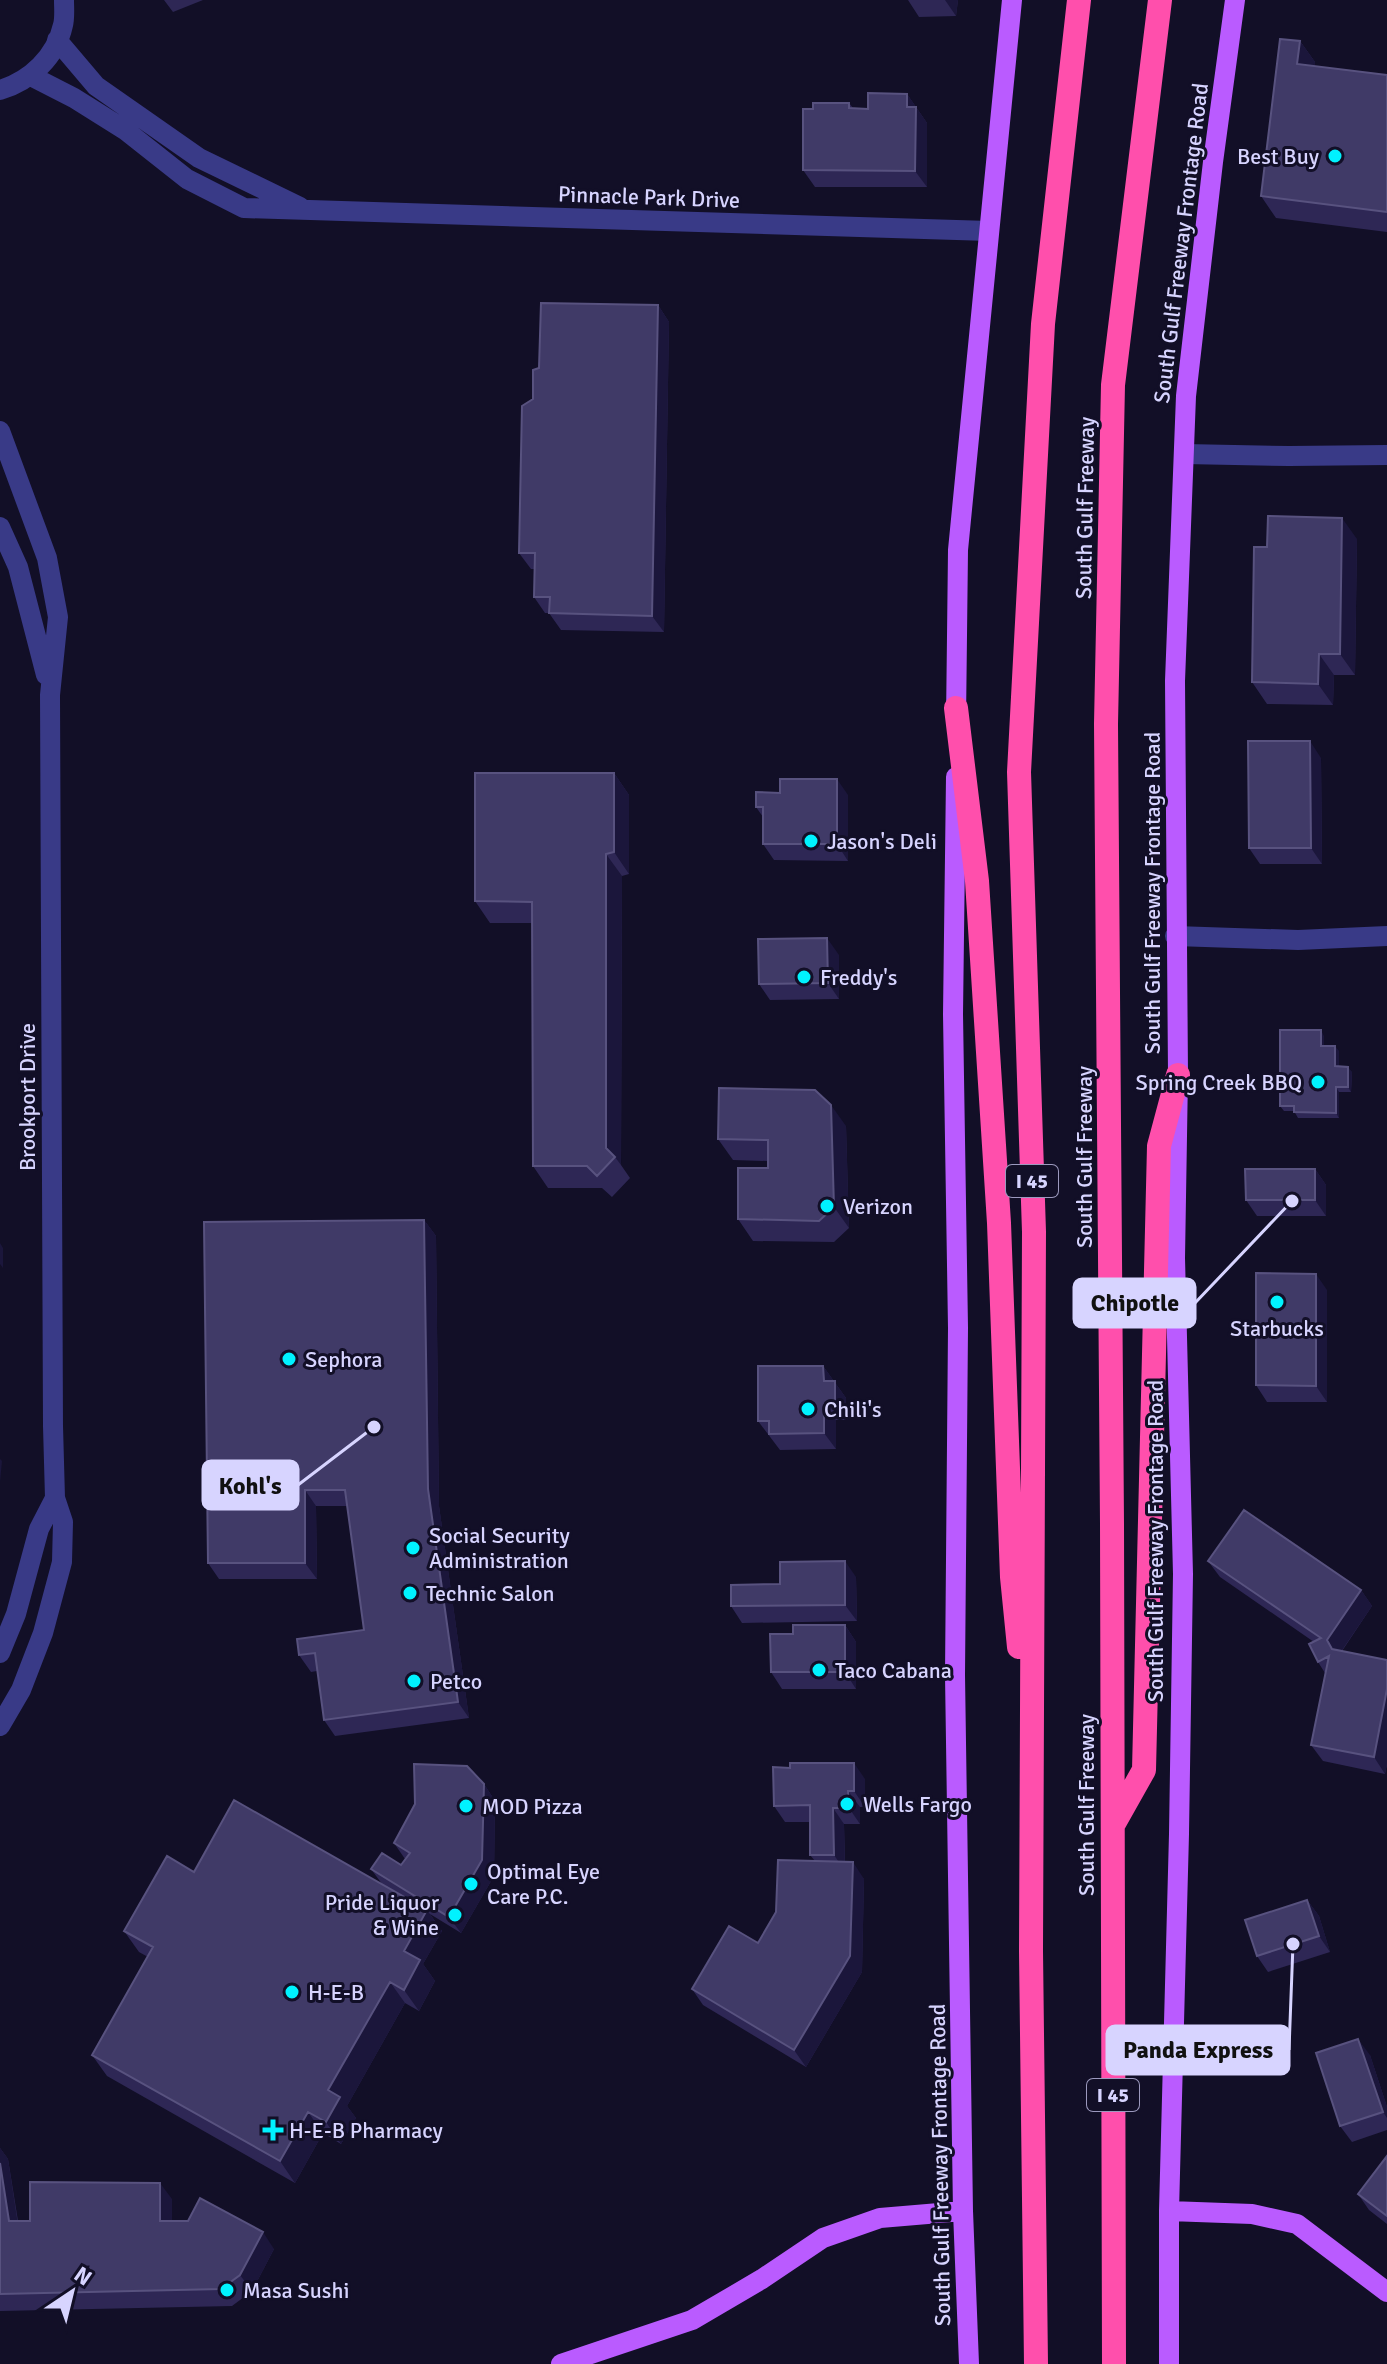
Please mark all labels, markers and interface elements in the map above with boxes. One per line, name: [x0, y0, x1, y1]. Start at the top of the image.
street label: South Gulf Freeway Frontage Road: [1148, 81, 1214, 405]
place label: Best Buy: [1237, 143, 1320, 170]
marker: Best Buy: [1326, 147, 1344, 165]
street label: Pinnacle Park Drive: [557, 180, 741, 214]
street label: South Gulf Freeway: [1070, 416, 1100, 599]
street label: South Gulf Freeway Frontage Road: [1139, 732, 1166, 1054]
place label: Jason's Deli: [827, 828, 937, 855]
marker: Jason's Deli: [802, 832, 820, 850]
place label: Freddy's: [820, 964, 897, 991]
marker: Freddy's: [795, 968, 813, 986]
street label: Brookport Drive: [14, 1023, 41, 1171]
street label: South Gulf Freeway: [1071, 1065, 1098, 1248]
place label: Spring Creek BBQ: [1136, 1069, 1302, 1096]
marker: Spring Creek BBQ: [1309, 1073, 1327, 1091]
road number: I 45: [1006, 1165, 1058, 1197]
place label: Verizon: [843, 1193, 913, 1220]
marker: Verizon: [818, 1197, 836, 1215]
callout: Chipotle: [1074, 1279, 1195, 1327]
text: Chipotle: [1091, 1288, 1179, 1318]
marker: Starbucks: [1268, 1293, 1286, 1311]
place label: Starbucks: [1230, 1315, 1324, 1342]
place label: Sephora: [305, 1346, 382, 1373]
marker: Sephora: [280, 1350, 298, 1368]
street label: South Gulf Freeway Frontage Road: [1142, 1380, 1169, 1702]
place label: Chili's: [824, 1396, 882, 1423]
marker: Chili's: [799, 1400, 817, 1418]
callout: Kohl's: [203, 1461, 298, 1509]
text: Kohl's: [218, 1471, 282, 1501]
place label: Social Security Administration: [429, 1522, 570, 1574]
marker: Social Security Administration: [404, 1539, 422, 1557]
place label: Technic Salon: [426, 1580, 555, 1607]
marker: Technic Salon: [401, 1584, 419, 1602]
place label: Taco Cabana: [835, 1657, 952, 1684]
marker: Taco Cabana: [810, 1661, 828, 1679]
place label: Petco: [430, 1668, 482, 1695]
marker: Petco: [405, 1672, 423, 1690]
street label: South Gulf Freeway: [1073, 1713, 1100, 1896]
place label: Wells Fargo: [863, 1791, 972, 1818]
place label: MOD Pizza: [482, 1793, 583, 1820]
marker: Wells Fargo: [838, 1795, 856, 1813]
marker: MOD Pizza: [457, 1797, 475, 1815]
place label: Optimal Eye Care P.C.: [487, 1858, 600, 1910]
marker: Optimal Eye Care P.C.: [462, 1875, 480, 1893]
place label: Pride Liquor & Wine: [325, 1889, 439, 1941]
marker: Pride Liquor & Wine: [446, 1906, 464, 1924]
place label: H-E-B: [308, 1979, 364, 2006]
marker: H-E-B: [283, 1983, 301, 2001]
street label: South Gulf Freeway Frontage Road: [924, 2004, 956, 2326]
callout: Panda Express: [1107, 2026, 1289, 2074]
text: Panda Express: [1123, 2035, 1273, 2065]
road number: I 45: [1087, 2079, 1139, 2111]
place label: H-E-B Pharmacy: [289, 2117, 444, 2144]
marker: H-E-B Pharmacy: [264, 2121, 282, 2139]
north arrow: [32, 2252, 112, 2332]
text: N: [69, 2261, 97, 2291]
place label: Masa Sushi: [243, 2277, 349, 2304]
marker: Masa Sushi: [218, 2281, 236, 2299]

